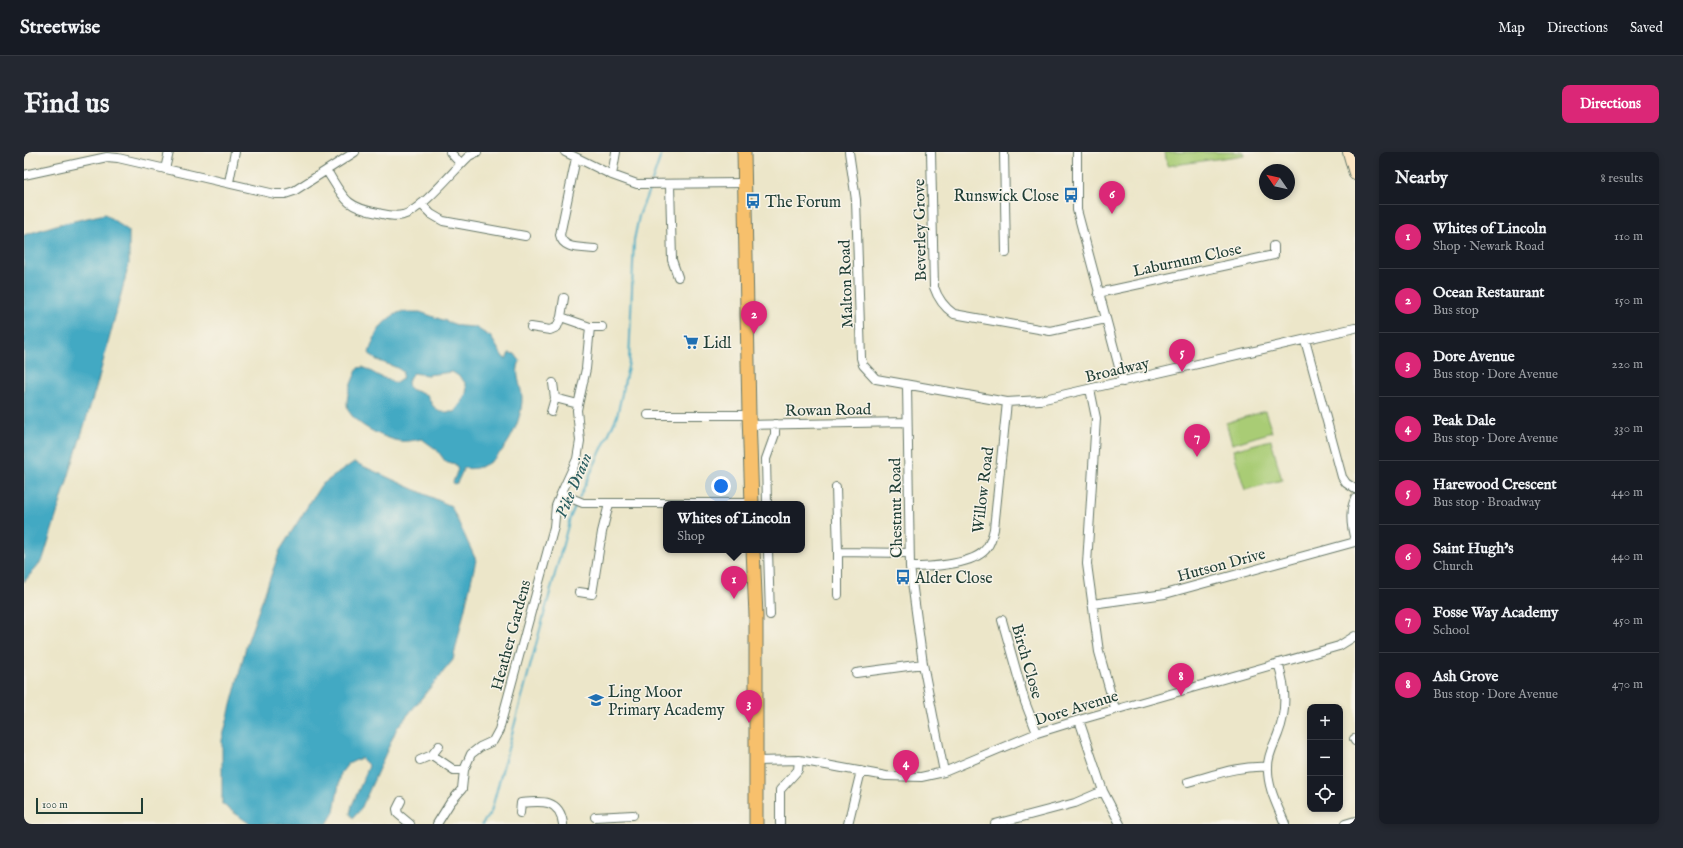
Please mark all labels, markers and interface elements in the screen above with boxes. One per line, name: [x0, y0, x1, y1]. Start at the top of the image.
text: Streetwise: [20, 16, 100, 40]
text: Map: [1498, 19, 1525, 37]
text: Directions: [1547, 19, 1608, 37]
text: Saved: [1630, 19, 1663, 37]
button: Directions: [1562, 85, 1659, 123]
text: Find us: [24, 87, 110, 122]
north arrow: [1259, 164, 1295, 200]
text: Nearby: [1395, 168, 1448, 189]
text: 8 results: [1600, 170, 1643, 187]
street label: Beverley Grove: [910, 178, 932, 281]
pin: 6: [1099, 181, 1125, 214]
bus stop icon: Runswick Close: [1062, 186, 1080, 204]
place label: Runswick Close: [953, 187, 1059, 207]
bus stop icon: The Forum: [744, 192, 762, 210]
place label: The Forum: [765, 193, 841, 213]
text: Whites of Lincoln: [1433, 219, 1546, 238]
text: 1: [1406, 228, 1410, 245]
text: 110 m: [1614, 228, 1643, 245]
text: Shop · Newark Road: [1433, 238, 1544, 255]
street label: Malton Road: [835, 239, 859, 329]
street label: Laburnum Close: [1131, 240, 1244, 282]
text: Ocean Restaurant: [1433, 283, 1545, 302]
text: 2: [1405, 292, 1411, 309]
text: 150 m: [1614, 292, 1643, 309]
pin: 2: [741, 301, 767, 334]
text: Bus stop: [1433, 302, 1479, 319]
supermarket icon: Lidl: [682, 333, 700, 351]
place label: Lidl: [703, 334, 732, 354]
pin: 5: [1169, 339, 1195, 372]
text: Dore Avenue: [1433, 347, 1515, 366]
street label: Broadway: [1083, 354, 1152, 388]
text: 3: [1406, 356, 1410, 373]
text: 220 m: [1612, 356, 1643, 373]
text: Bus stop · Dore Avenue: [1433, 366, 1558, 383]
street label: Rowan Road: [785, 400, 872, 422]
text: Peak Dale: [1433, 411, 1496, 430]
text: 4: [1405, 420, 1411, 437]
text: 330 m: [1614, 420, 1643, 437]
pin: 7: [1184, 424, 1210, 457]
text: Bus stop · Dore Avenue: [1433, 430, 1558, 447]
street label: Willow Road: [969, 445, 999, 535]
water label: Pike Drain: [551, 450, 597, 521]
street label: Chestnut Road: [886, 457, 908, 558]
text: Harewood Crescent: [1433, 475, 1557, 494]
your location: [711, 476, 731, 496]
text: 5: [1406, 484, 1410, 501]
text: 440 m: [1611, 484, 1643, 501]
text: Bus stop · Broadway: [1433, 494, 1541, 511]
popup: [663, 501, 805, 553]
text: Whites of Lincoln: [677, 509, 791, 528]
text: Shop: [677, 528, 705, 545]
text: Saint Hugh's: [1433, 539, 1513, 558]
street label: Hutson Drive: [1175, 545, 1268, 587]
text: 6: [1405, 548, 1411, 565]
text: 440 m: [1611, 548, 1643, 565]
text: Church: [1433, 558, 1473, 575]
pin: 1: [721, 566, 747, 599]
bus stop icon: Alder Close: [894, 568, 912, 586]
place label: Alder Close: [914, 569, 993, 589]
street label: Heather Gardens: [488, 578, 536, 693]
text: Fosse Way Academy: [1433, 603, 1558, 622]
text: 7: [1405, 612, 1411, 629]
text: 450 m: [1613, 612, 1643, 629]
street label: Birch Close: [1006, 622, 1046, 701]
text: School: [1433, 622, 1470, 639]
pin: 8: [1168, 663, 1194, 696]
text: Ash Grove: [1433, 667, 1499, 686]
text: 8: [1405, 676, 1411, 693]
text: 470 m: [1612, 676, 1643, 693]
place label: Ling Moor Primary Academy: [608, 683, 725, 721]
text: Bus stop · Dore Avenue: [1433, 686, 1558, 703]
street label: Dore Avenue: [1032, 687, 1121, 731]
pin: 3: [736, 690, 762, 723]
school or university icon: Ling Moor Primary Academy: [587, 691, 605, 709]
map controls: [1307, 704, 1343, 812]
button: +: [1307, 704, 1343, 740]
button: −: [1307, 740, 1343, 776]
pin: 4: [893, 750, 919, 783]
button: locate: [1307, 776, 1343, 812]
scale bar: [36, 796, 143, 815]
text: 100 m: [42, 798, 68, 812]

